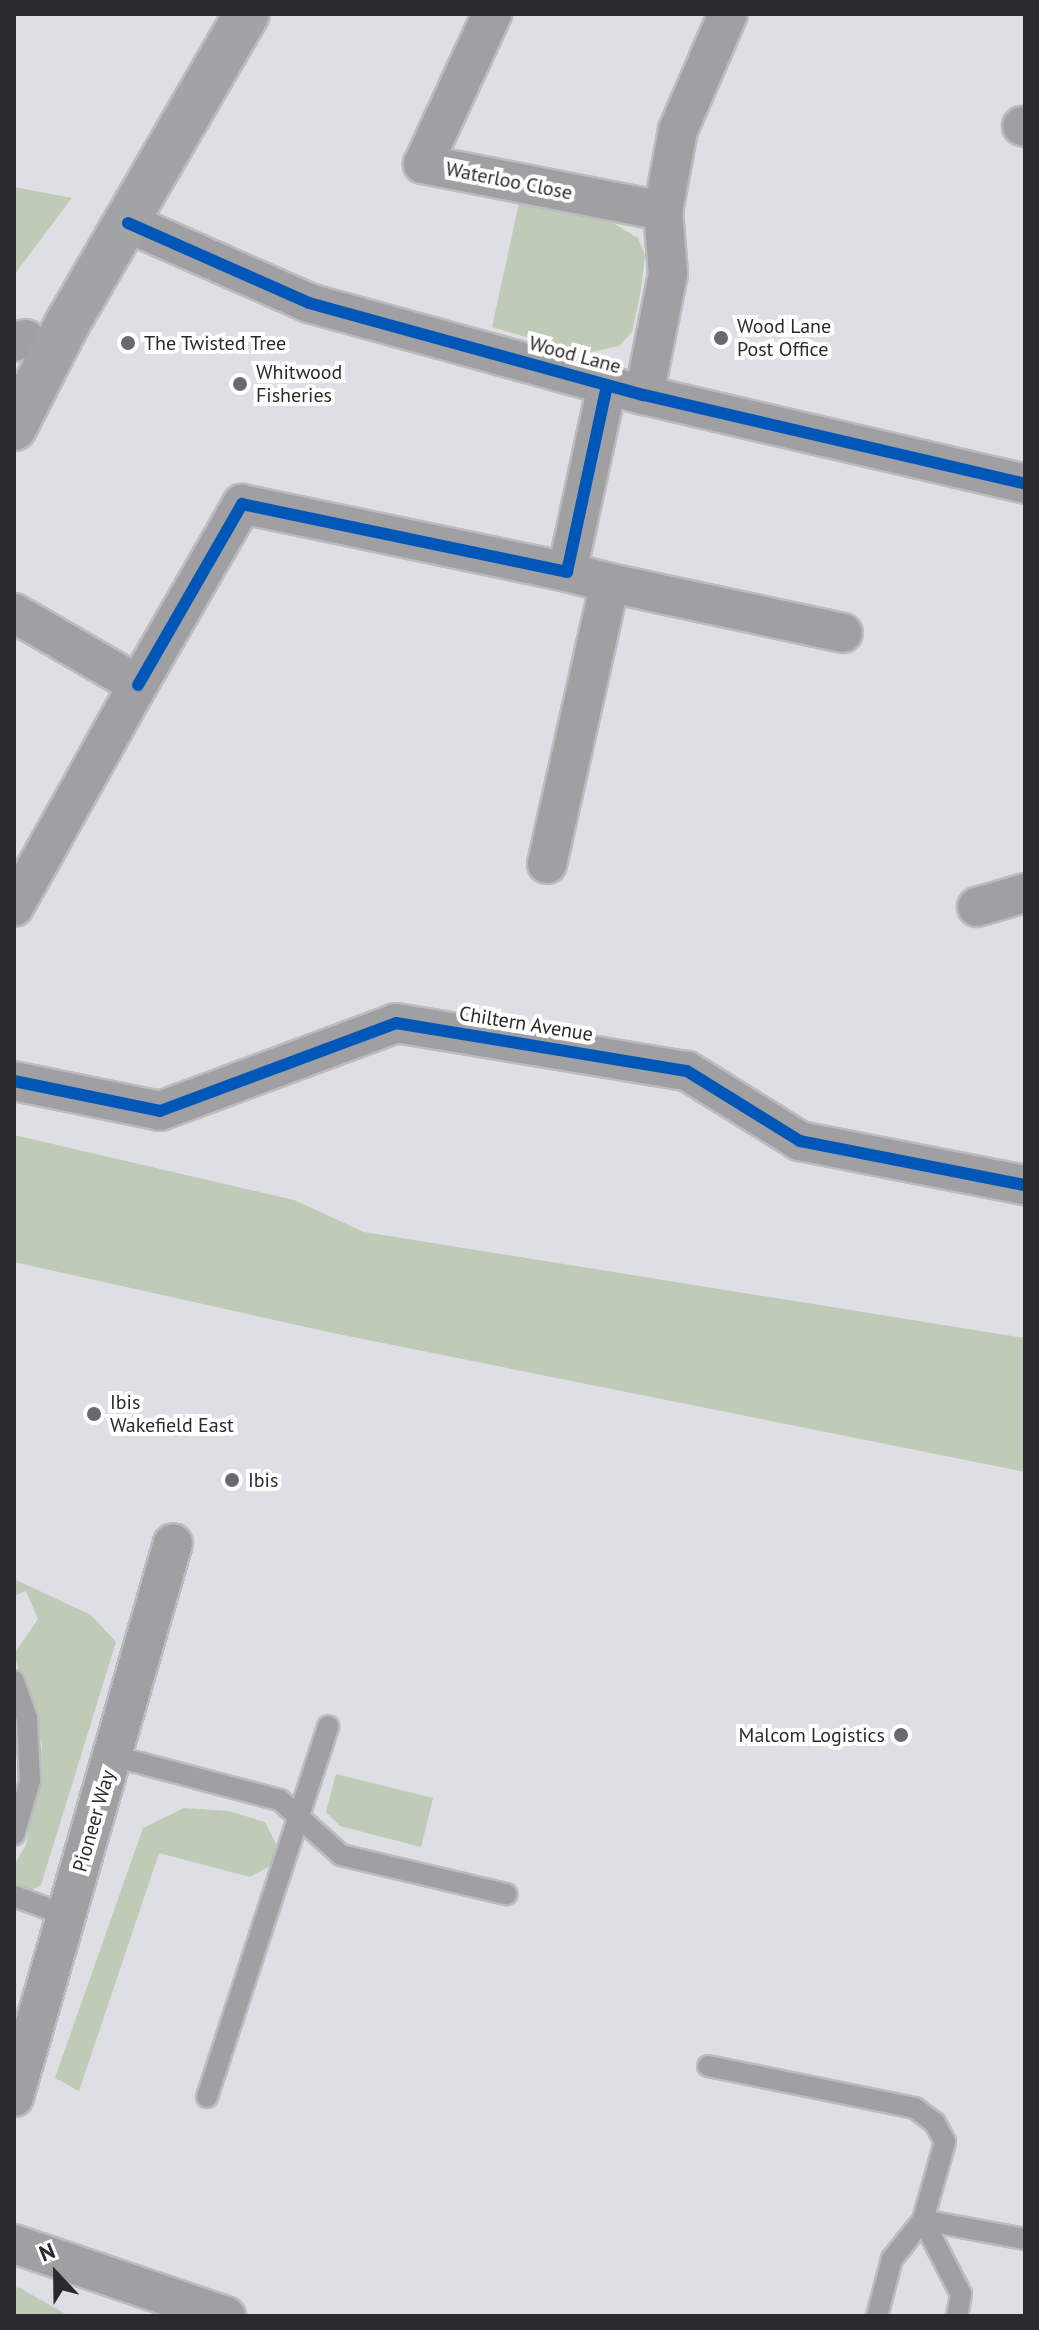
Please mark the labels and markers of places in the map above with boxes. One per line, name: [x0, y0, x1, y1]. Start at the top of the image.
place label: Wood Lane Post Office: [737, 314, 831, 361]
marker: Wood Lane Post Office: [712, 329, 730, 347]
place label: The Twisted Tree: [144, 331, 287, 355]
marker: The Twisted Tree: [119, 334, 137, 352]
place label: Whitwood Fisheries: [256, 360, 342, 407]
marker: Whitwood Fisheries: [231, 375, 249, 393]
place label: Ibis Wakefield East: [110, 1390, 234, 1437]
marker: Ibis Wakefield East: [85, 1405, 103, 1423]
place label: Ibis: [248, 1468, 278, 1492]
marker: Ibis: [223, 1471, 241, 1489]
place label: Malcom Logistics: [739, 1723, 885, 1747]
marker: Malcom Logistics: [892, 1726, 910, 1744]

